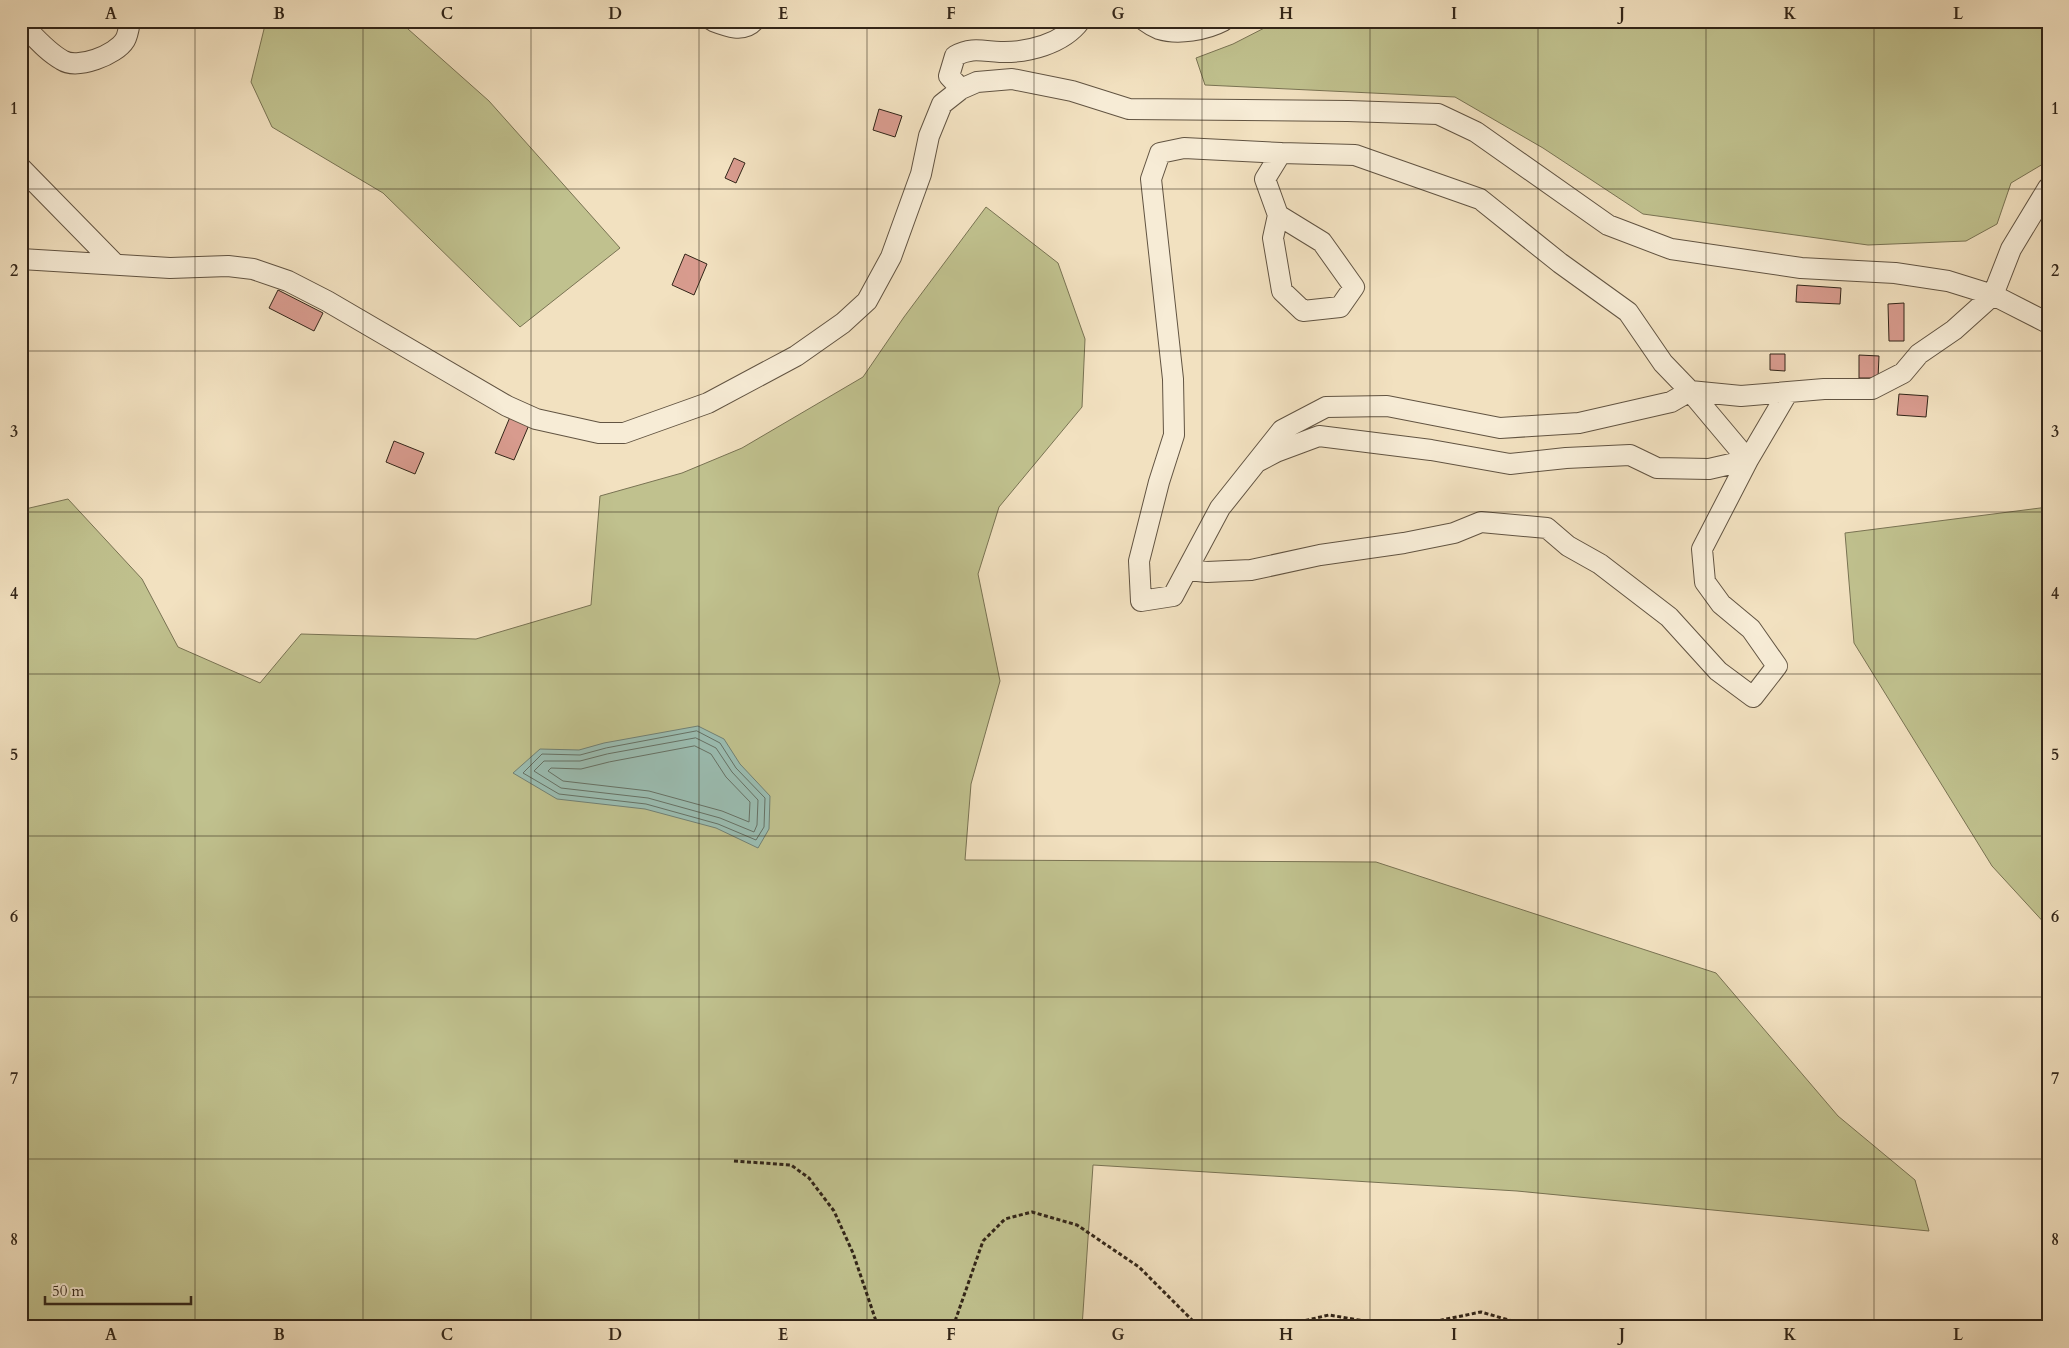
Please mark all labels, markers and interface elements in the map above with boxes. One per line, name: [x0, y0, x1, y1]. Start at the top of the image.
text: A: [105, 3, 117, 25]
text: B: [273, 3, 285, 25]
text: C: [441, 3, 453, 25]
text: D: [608, 3, 622, 25]
text: E: [778, 3, 788, 25]
text: F: [946, 3, 956, 25]
text: G: [1111, 3, 1125, 25]
text: H: [1279, 3, 1293, 25]
text: I: [1451, 3, 1457, 25]
text: J: [1617, 3, 1625, 25]
text: K: [1784, 3, 1797, 25]
text: L: [1953, 3, 1964, 25]
text: 1: [10, 98, 18, 120]
text: 1: [2051, 98, 2059, 120]
text: 2: [10, 260, 18, 282]
text: 2: [2051, 260, 2059, 282]
text: 3: [10, 421, 18, 443]
text: 3: [2051, 421, 2059, 443]
text: 4: [10, 583, 18, 605]
text: 4: [2051, 583, 2059, 605]
text: 5: [10, 744, 18, 766]
text: 5: [2051, 744, 2059, 766]
text: 6: [10, 906, 18, 928]
text: 6: [2051, 906, 2059, 928]
text: 7: [10, 1068, 18, 1090]
text: 7: [2051, 1068, 2059, 1090]
text: 8: [10, 1229, 18, 1251]
text: 8: [2051, 1229, 2059, 1251]
scale bar: [45, 1273, 191, 1305]
text: 50 m: [52, 1281, 84, 1301]
text: A: [105, 1324, 117, 1346]
text: B: [273, 1324, 285, 1346]
text: C: [441, 1324, 453, 1346]
text: D: [608, 1324, 622, 1346]
text: E: [778, 1324, 788, 1346]
text: F: [946, 1324, 956, 1346]
text: G: [1111, 1324, 1125, 1346]
text: H: [1279, 1324, 1293, 1346]
text: I: [1451, 1324, 1457, 1346]
text: J: [1617, 1324, 1625, 1346]
text: K: [1784, 1324, 1797, 1346]
text: L: [1953, 1324, 1964, 1346]

